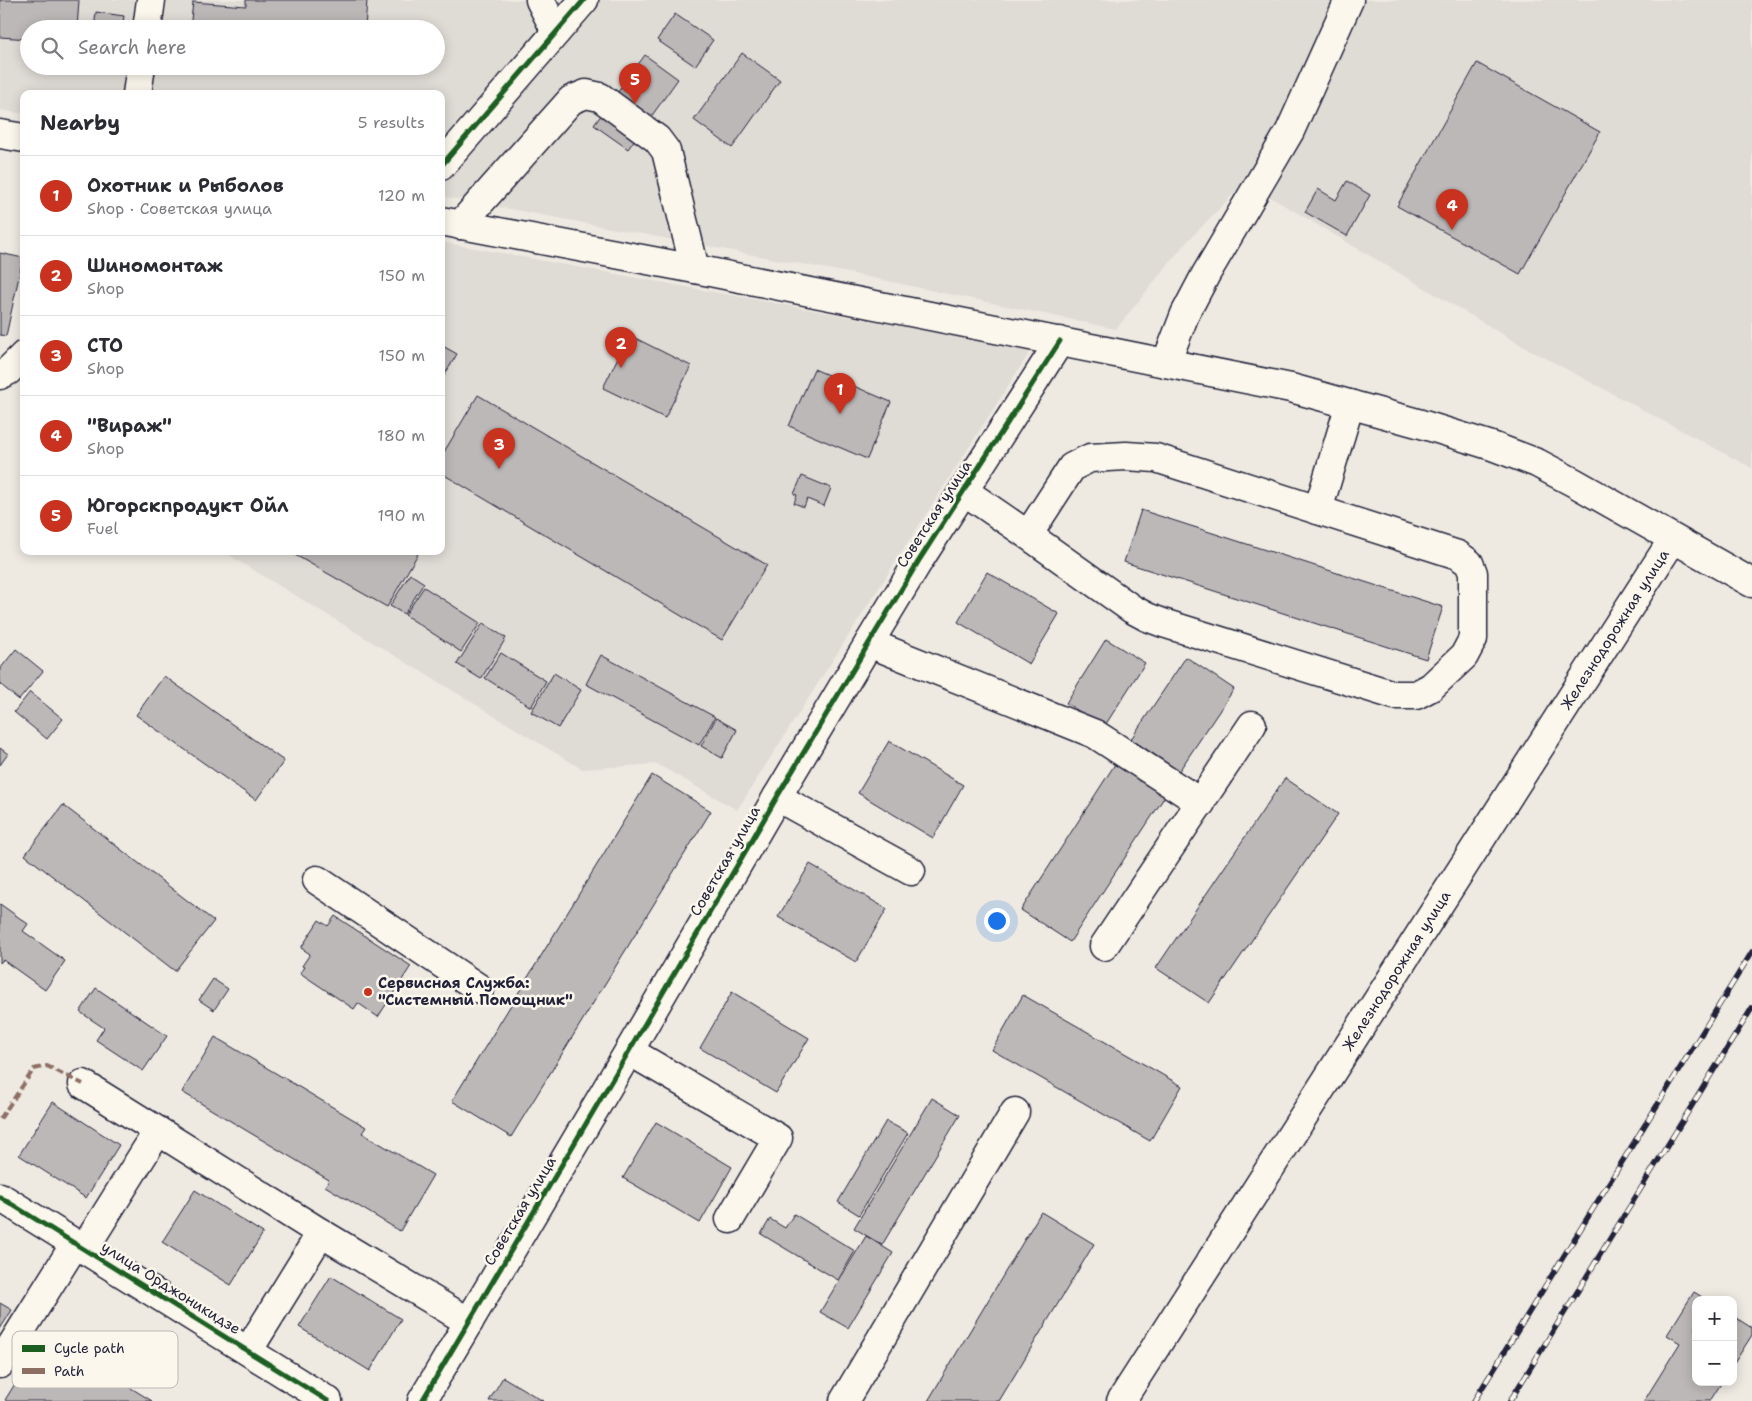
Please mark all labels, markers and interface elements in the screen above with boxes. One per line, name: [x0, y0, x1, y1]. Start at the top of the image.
search box: [20, 20, 445, 75]
icon: search: [38, 34, 66, 62]
text: Search here: [78, 35, 187, 60]
pin: 5: [619, 63, 651, 104]
text: Nearby: [40, 109, 120, 137]
text: 5 results: [358, 112, 425, 133]
text: Охотник и Рыболов: [87, 173, 284, 198]
text: 1: [52, 185, 60, 206]
text: 120 m: [378, 185, 425, 206]
pin: 4: [1436, 189, 1468, 230]
text: Shop · Советская улица: [87, 198, 272, 219]
text: Шиномонтаж: [87, 253, 223, 278]
text: 2: [50, 265, 62, 286]
text: 150 m: [378, 265, 425, 286]
text: Shop: [87, 278, 124, 299]
pin: 2: [605, 327, 637, 368]
text: СТО: [87, 333, 123, 358]
text: 3: [50, 345, 62, 366]
text: 150 m: [378, 345, 425, 366]
text: Shop: [87, 358, 124, 379]
pin: 1: [824, 373, 856, 414]
text: "Вираж": [87, 413, 172, 438]
text: 4: [50, 425, 62, 446]
text: 180 m: [377, 425, 425, 446]
pin: 3: [483, 428, 515, 469]
text: Shop: [87, 438, 124, 459]
street label: Советская улица: [892, 456, 977, 571]
text: Югорскпродукт Ойл: [87, 493, 288, 518]
text: 5: [51, 505, 61, 526]
text: 190 m: [378, 505, 425, 526]
text: Fuel: [87, 518, 118, 539]
street label: Железнодорожная улица: [1556, 545, 1674, 714]
street label: Советская улица: [685, 802, 765, 920]
street label: Железнодорожная улица: [1338, 886, 1456, 1055]
your location: [984, 908, 1010, 934]
place label: Сервисная Служба: "Системный Помощник": [378, 973, 573, 1010]
marker: Сервисная Служба: "Системный Помощник": [362, 986, 374, 998]
street label: Советская улица: [479, 1152, 561, 1269]
street label: улица Орджоникидзе: [97, 1237, 245, 1339]
map controls: [1692, 1296, 1737, 1386]
button: +: [1692, 1296, 1737, 1341]
legend: [12, 1331, 178, 1388]
text: Cycle path: [54, 1339, 125, 1357]
button: −: [1692, 1341, 1737, 1386]
text: Path: [54, 1362, 85, 1380]

